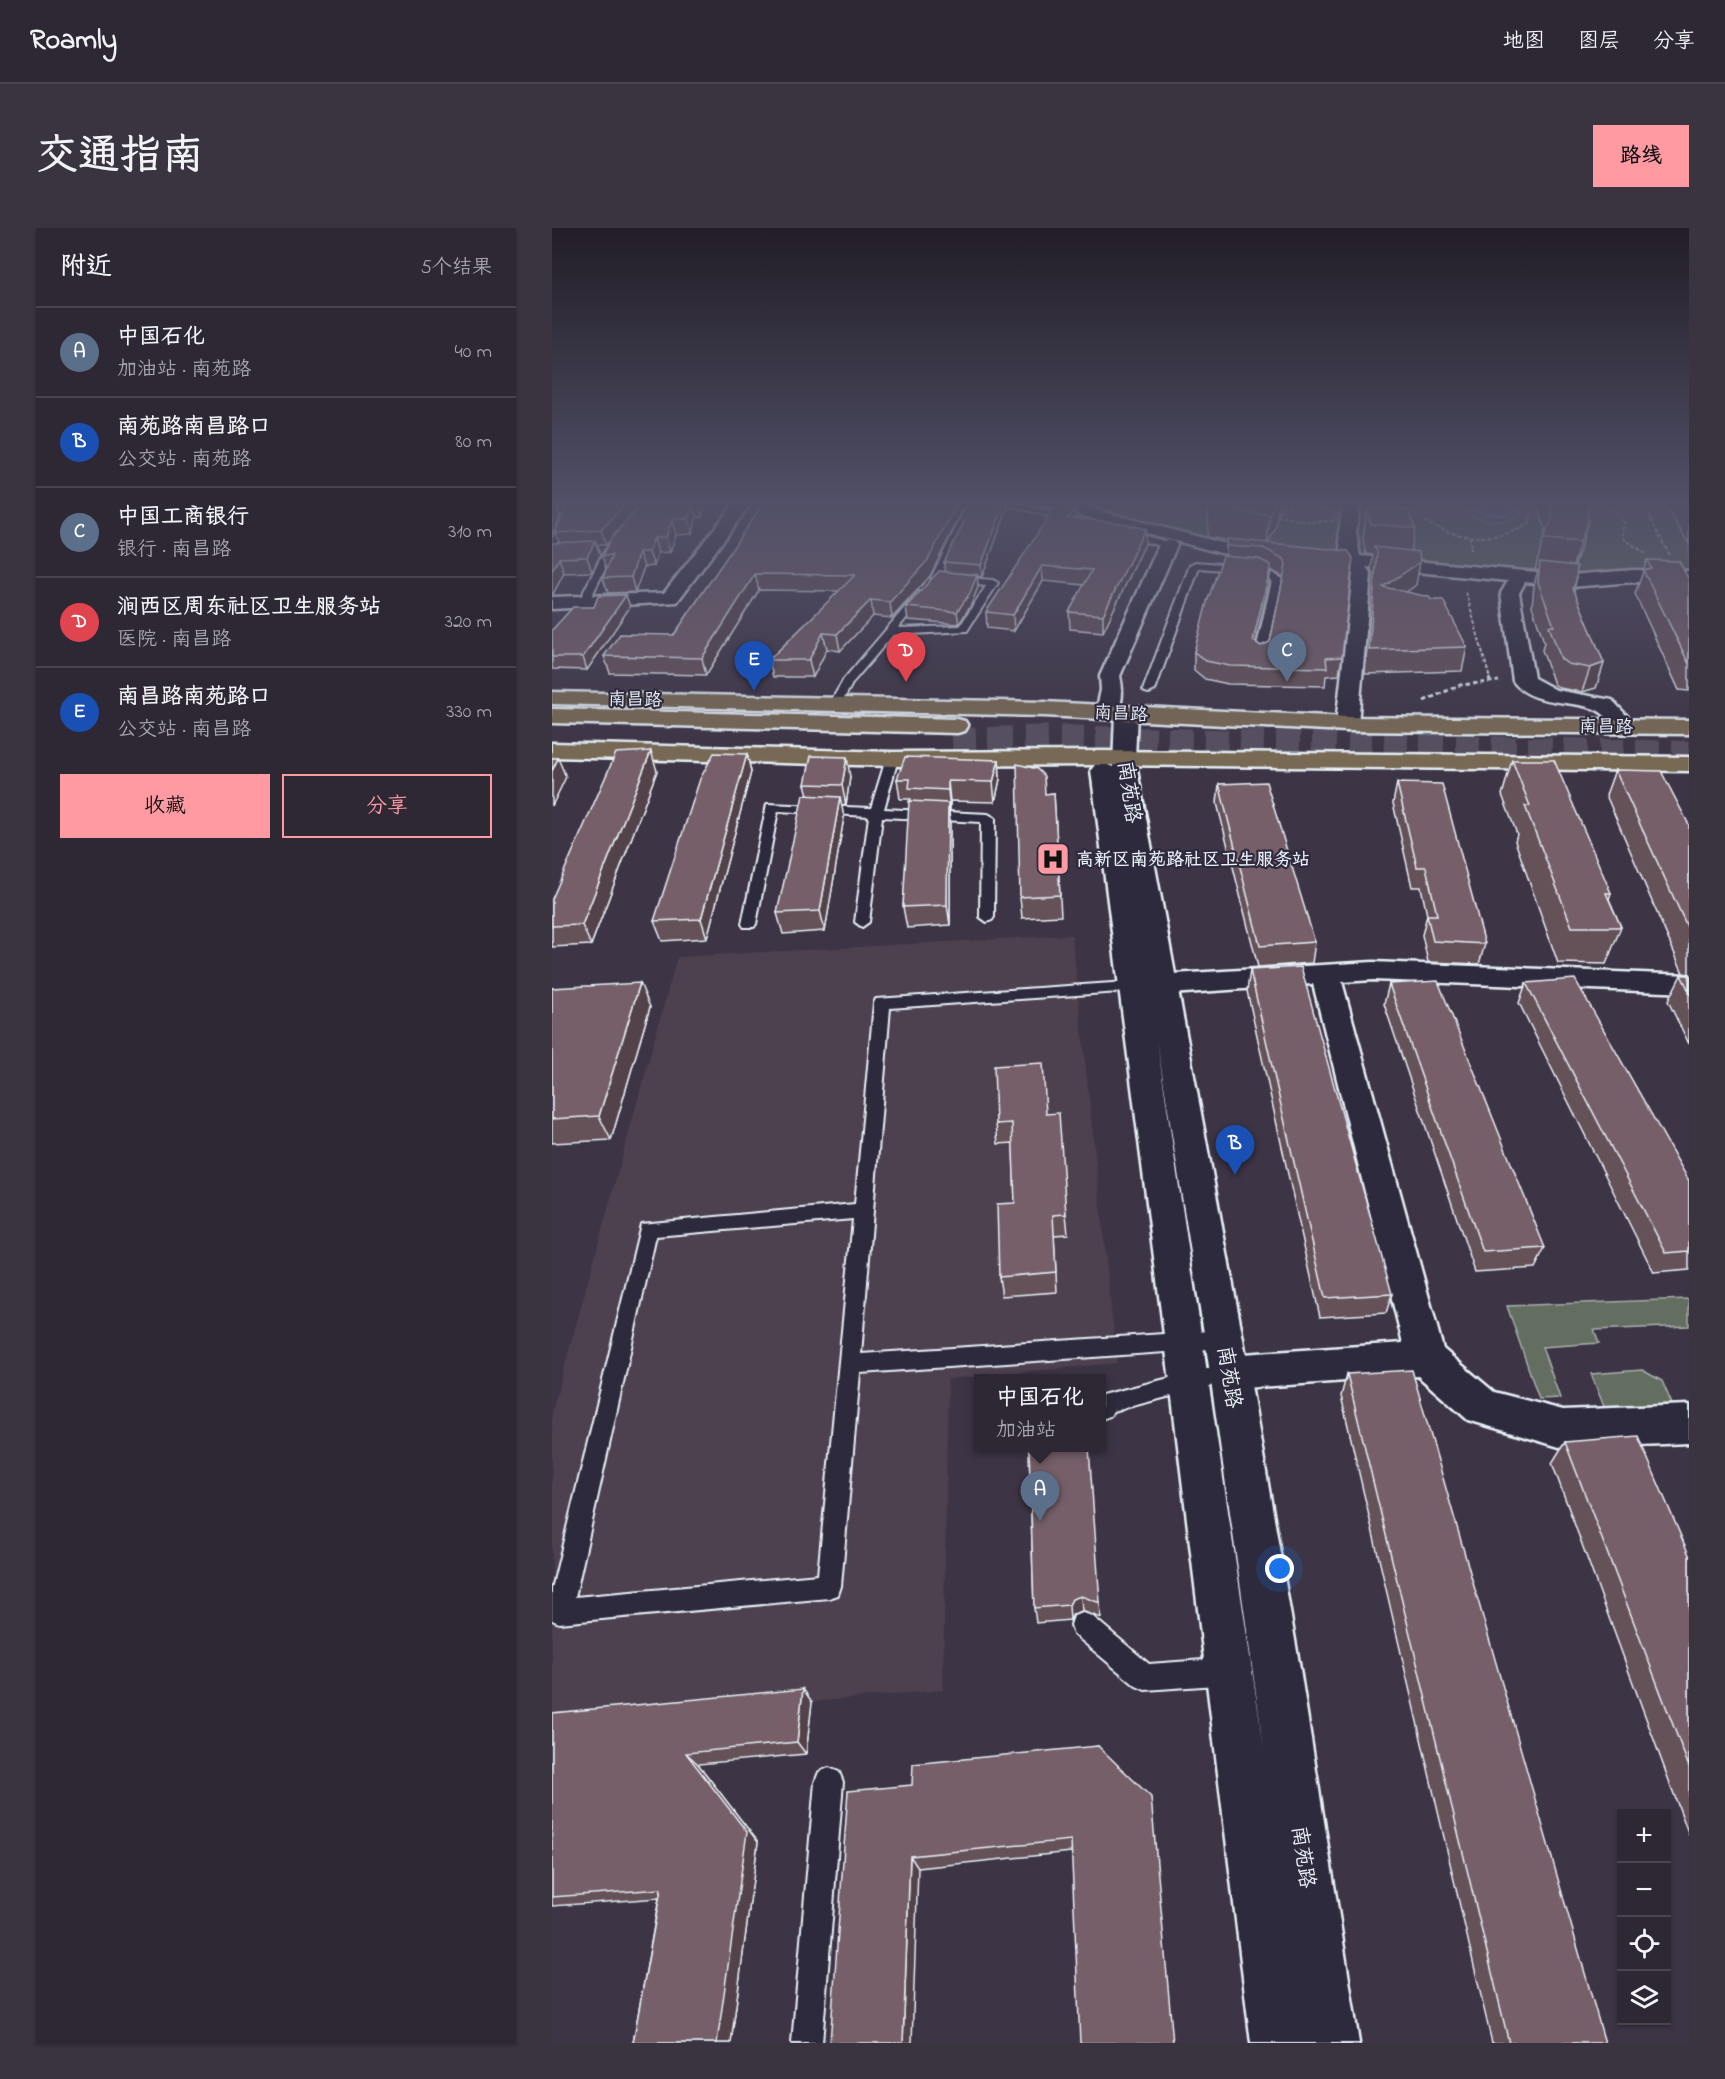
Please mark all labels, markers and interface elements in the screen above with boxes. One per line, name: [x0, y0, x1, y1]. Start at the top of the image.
text: Roamly: [30, 21, 117, 62]
text: 地图: [1503, 27, 1545, 57]
text: 图层: [1578, 27, 1620, 57]
text: 分享: [1653, 27, 1695, 57]
button: 路线: [1593, 125, 1689, 187]
text: 交通指南: [36, 127, 204, 188]
text: 附近: [60, 249, 112, 287]
text: 5个结果: [421, 254, 492, 283]
text: 中国石化: [117, 322, 205, 354]
text: A: [73, 338, 86, 367]
text: 40 m: [455, 338, 492, 367]
text: 加油站 · 南苑路: [117, 356, 251, 385]
text: 南苑路南昌路口: [117, 412, 271, 444]
text: B: [73, 428, 86, 457]
text: 80 m: [455, 428, 492, 457]
text: 公交站 · 南苑路: [117, 446, 251, 475]
text: 中国工商银行: [117, 502, 249, 534]
text: C: [74, 518, 85, 547]
text: 310 m: [448, 518, 492, 547]
text: 银行 · 南昌路: [117, 536, 231, 565]
text: 涧西区周东社区卫生服务站: [117, 592, 381, 624]
text: D: [72, 608, 87, 637]
text: 320 m: [445, 608, 492, 637]
text: 医院 · 南昌路: [117, 626, 231, 655]
pin: D: [886, 632, 926, 682]
pin: C: [1268, 632, 1306, 682]
pin: E: [734, 642, 774, 691]
text: 南昌路南苑路口: [117, 682, 271, 714]
street label: 南昌路: [608, 688, 662, 714]
text: E: [73, 698, 86, 727]
text: 330 m: [446, 698, 492, 727]
street label: 南昌路: [1093, 701, 1149, 729]
street label: 南昌路: [1579, 715, 1633, 741]
text: 公交站 · 南昌路: [117, 716, 251, 745]
street label: 南苑路: [1109, 759, 1147, 826]
button: 收藏: [60, 774, 270, 838]
button: 分享: [282, 774, 492, 838]
hospital icon: 高新区南苑路社区卫生服务站: [1035, 841, 1071, 877]
place label: 高新区南苑路社区卫生服务站: [1076, 848, 1310, 874]
pin: B: [1216, 1126, 1254, 1175]
street label: 南苑路: [1208, 1344, 1248, 1411]
popup: [974, 1374, 1106, 1452]
text: 中国石化: [996, 1383, 1084, 1415]
text: 加油站: [996, 1417, 1056, 1446]
pin: A: [1020, 1472, 1060, 1521]
your location: [1265, 1554, 1294, 1583]
map controls: [1617, 1809, 1671, 2025]
button: +: [1617, 1809, 1671, 1863]
street label: 南苑路: [1283, 1824, 1321, 1891]
button: −: [1617, 1863, 1671, 1917]
button: locate: [1617, 1917, 1671, 1971]
button: layers: [1617, 1971, 1671, 2025]

